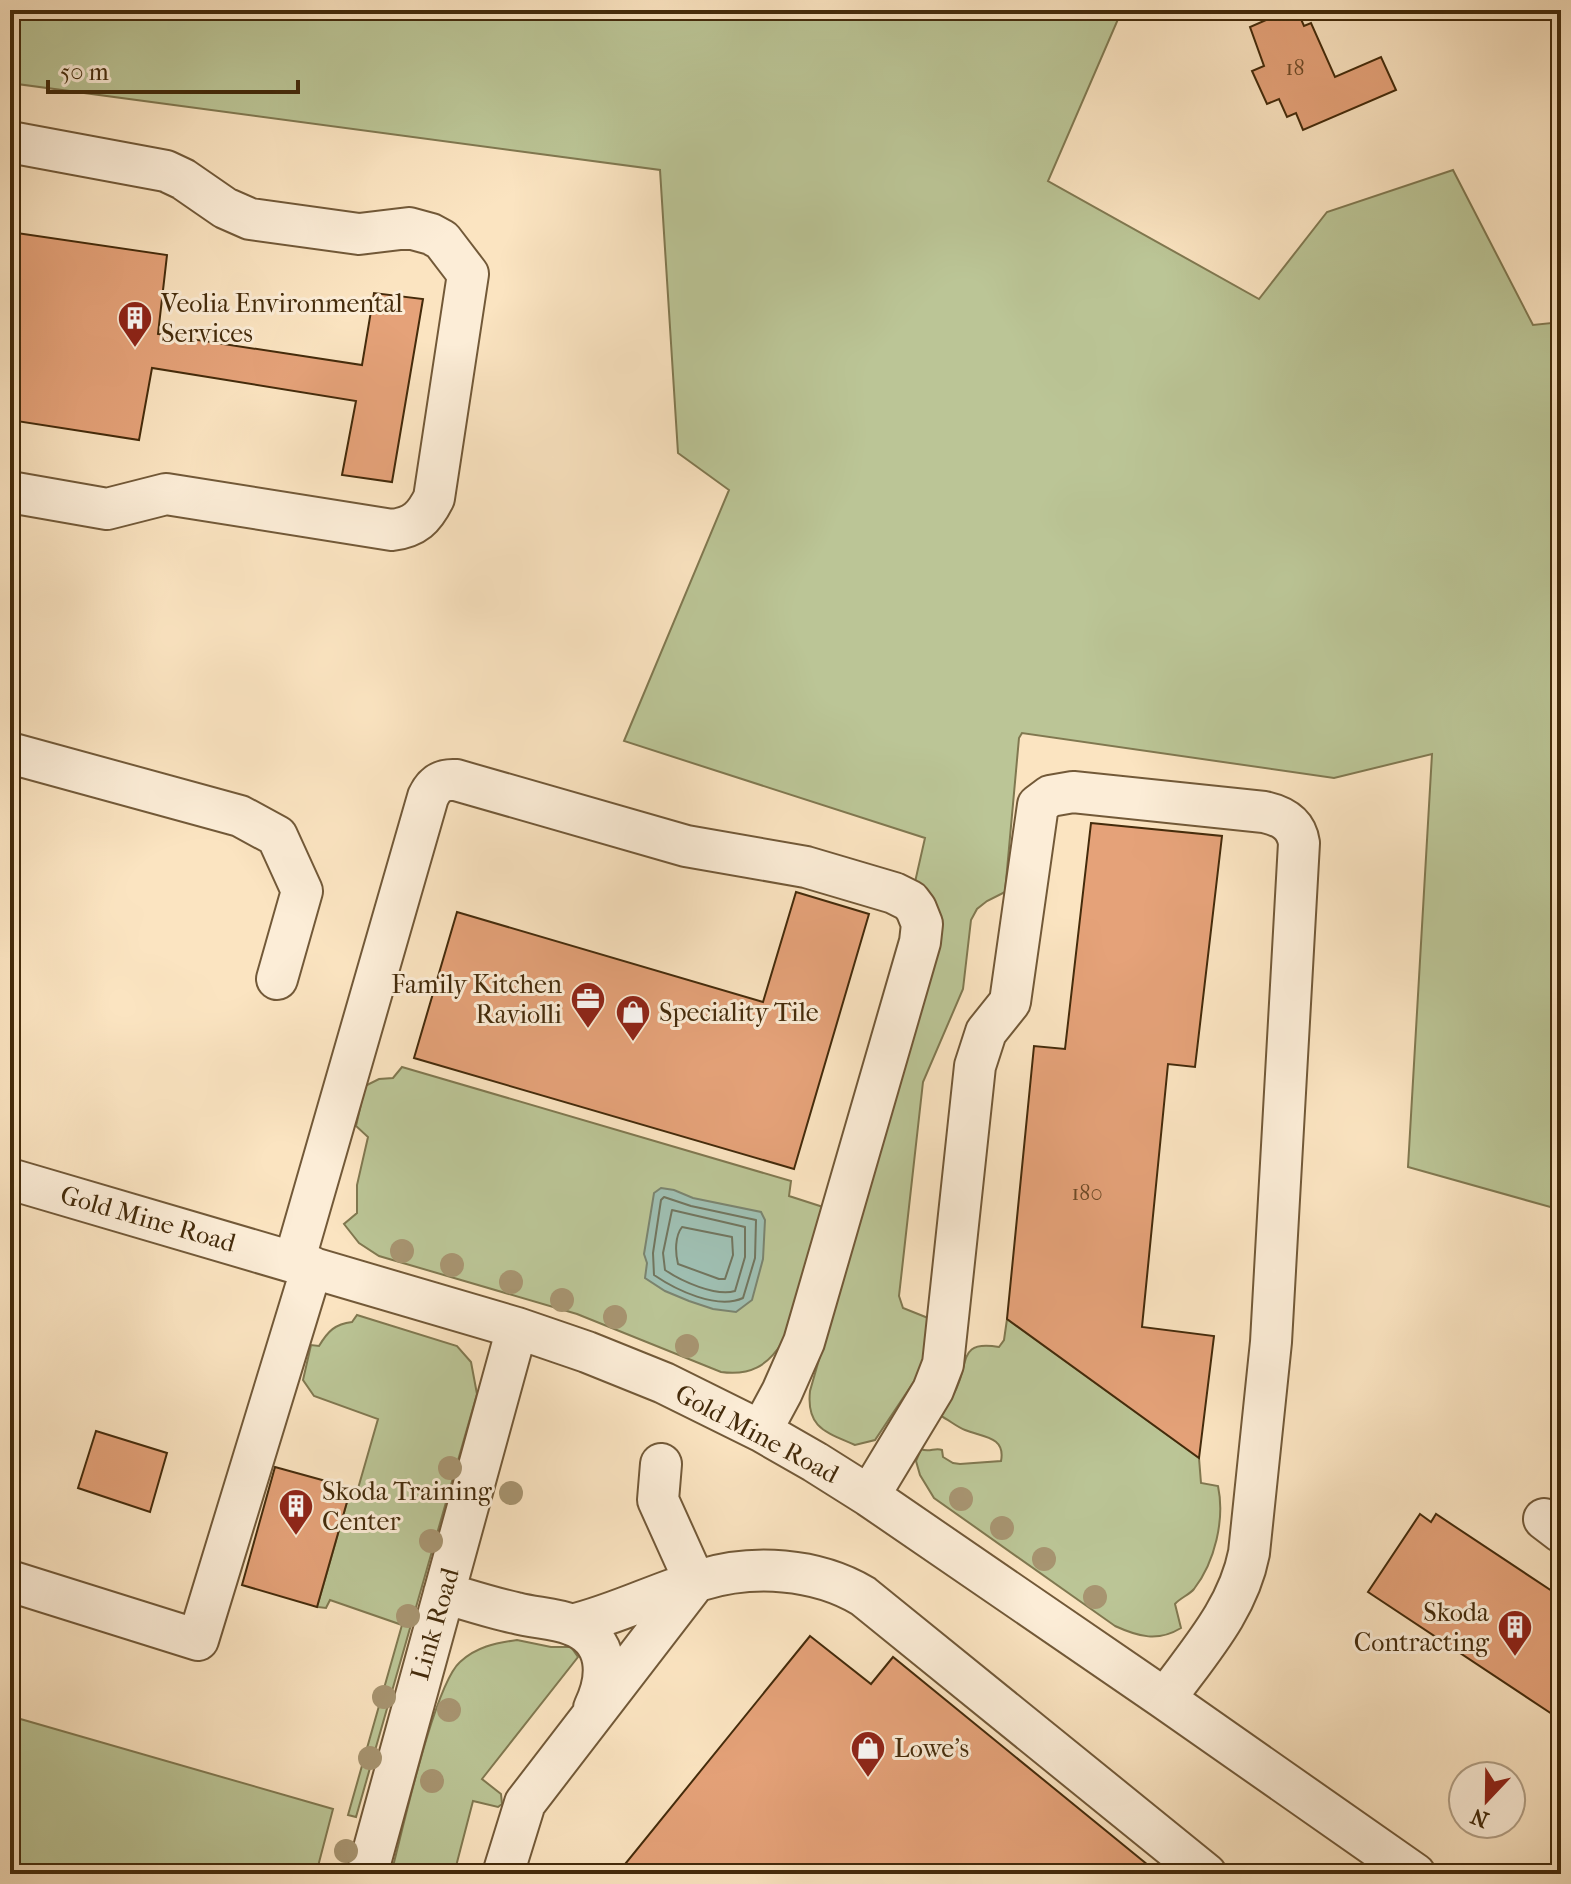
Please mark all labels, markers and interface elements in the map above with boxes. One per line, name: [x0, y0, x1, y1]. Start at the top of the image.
scale bar: [48, 44, 298, 94]
house number: 18: [1286, 55, 1304, 81]
text: 50 m: [60, 58, 109, 86]
place label: Veolia Environmental Services: [160, 288, 403, 349]
building icon: Veolia Environmental Services: [116, 299, 154, 349]
place label: Family Kitchen Raviolli: [391, 969, 562, 1030]
office icon: Family Kitchen Raviolli: [569, 980, 607, 1030]
shop icon: Speciality Tile: [614, 993, 652, 1043]
place label: Speciality Tile: [659, 997, 819, 1028]
street label: Gold Mine Road: [57, 1179, 240, 1259]
house number: 180: [1071, 1180, 1103, 1206]
street label: Gold Mine Road: [670, 1378, 845, 1491]
place label: Skoda Training Center: [322, 1476, 493, 1537]
building icon: Skoda Training Center: [277, 1487, 315, 1537]
street label: Link Road: [404, 1564, 466, 1684]
place label: Skoda Contracting: [1354, 1597, 1490, 1658]
building icon: Skoda Contracting: [1496, 1608, 1534, 1658]
shop icon: Lowe's: [849, 1729, 887, 1779]
place label: Lowe's: [894, 1733, 969, 1764]
north arrow: [1447, 1760, 1527, 1840]
text: N: [1467, 1802, 1492, 1833]

